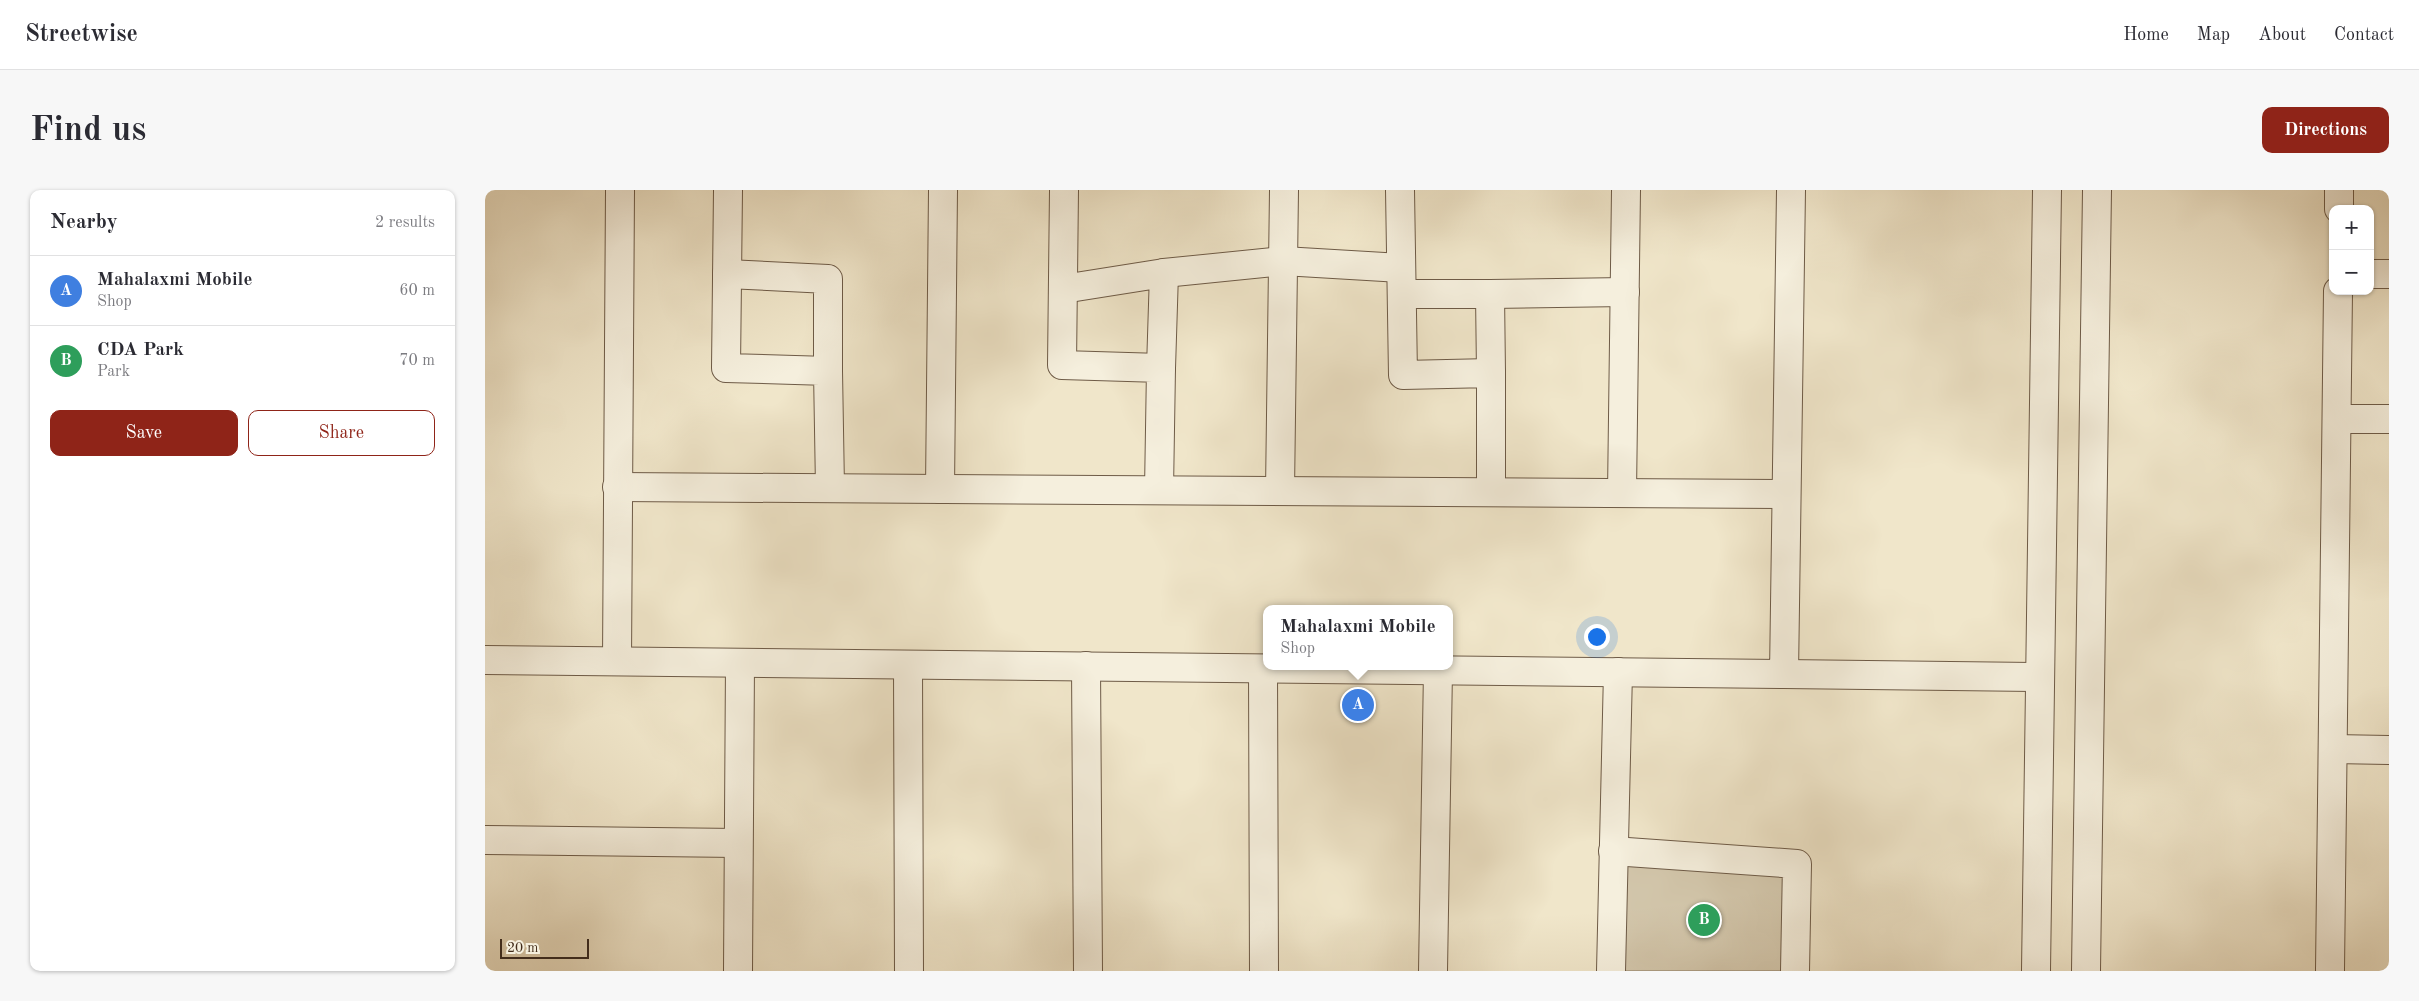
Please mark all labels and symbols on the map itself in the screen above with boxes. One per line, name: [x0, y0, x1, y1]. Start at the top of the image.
your location: [1584, 624, 1610, 650]
pin: A: [1342, 686, 1374, 724]
pin: B: [1688, 901, 1720, 939]
scale bar: [500, 936, 589, 959]

